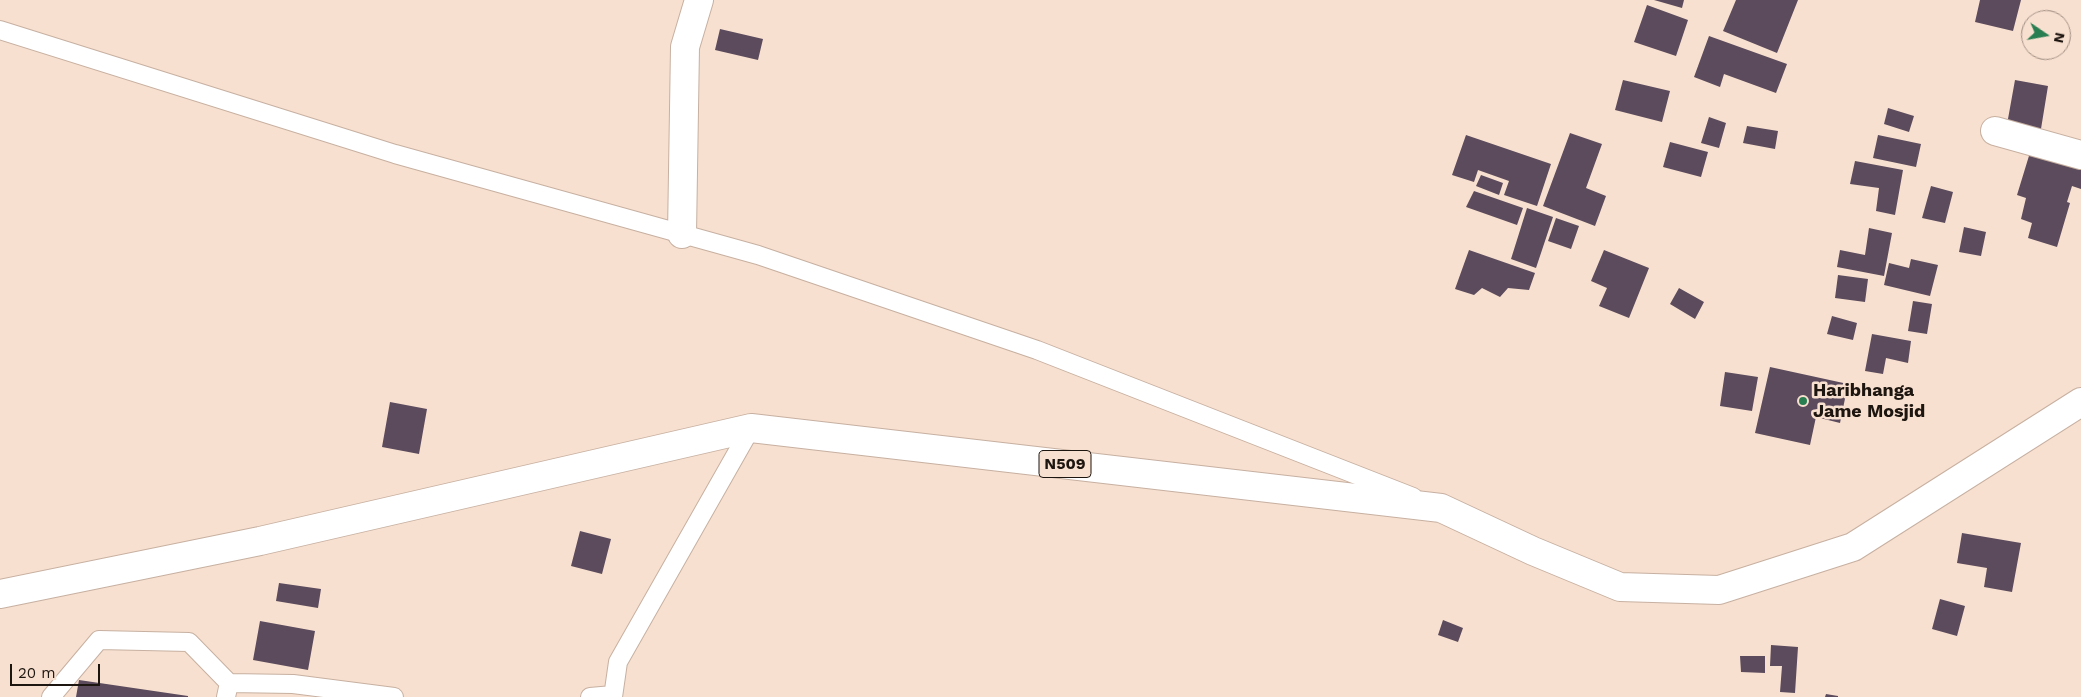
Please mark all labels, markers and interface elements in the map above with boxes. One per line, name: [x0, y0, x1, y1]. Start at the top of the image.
north arrow: [2021, 10, 2071, 60]
text: N: [2051, 31, 2069, 45]
place label: Haribhanga Jame Mosjid: [1813, 380, 1925, 422]
marker: Haribhanga Jame Mosjid: [1797, 395, 1809, 407]
road number: N509: [1039, 450, 1091, 478]
scale bar: [12, 654, 102, 686]
text: 20 m: [18, 664, 56, 682]

